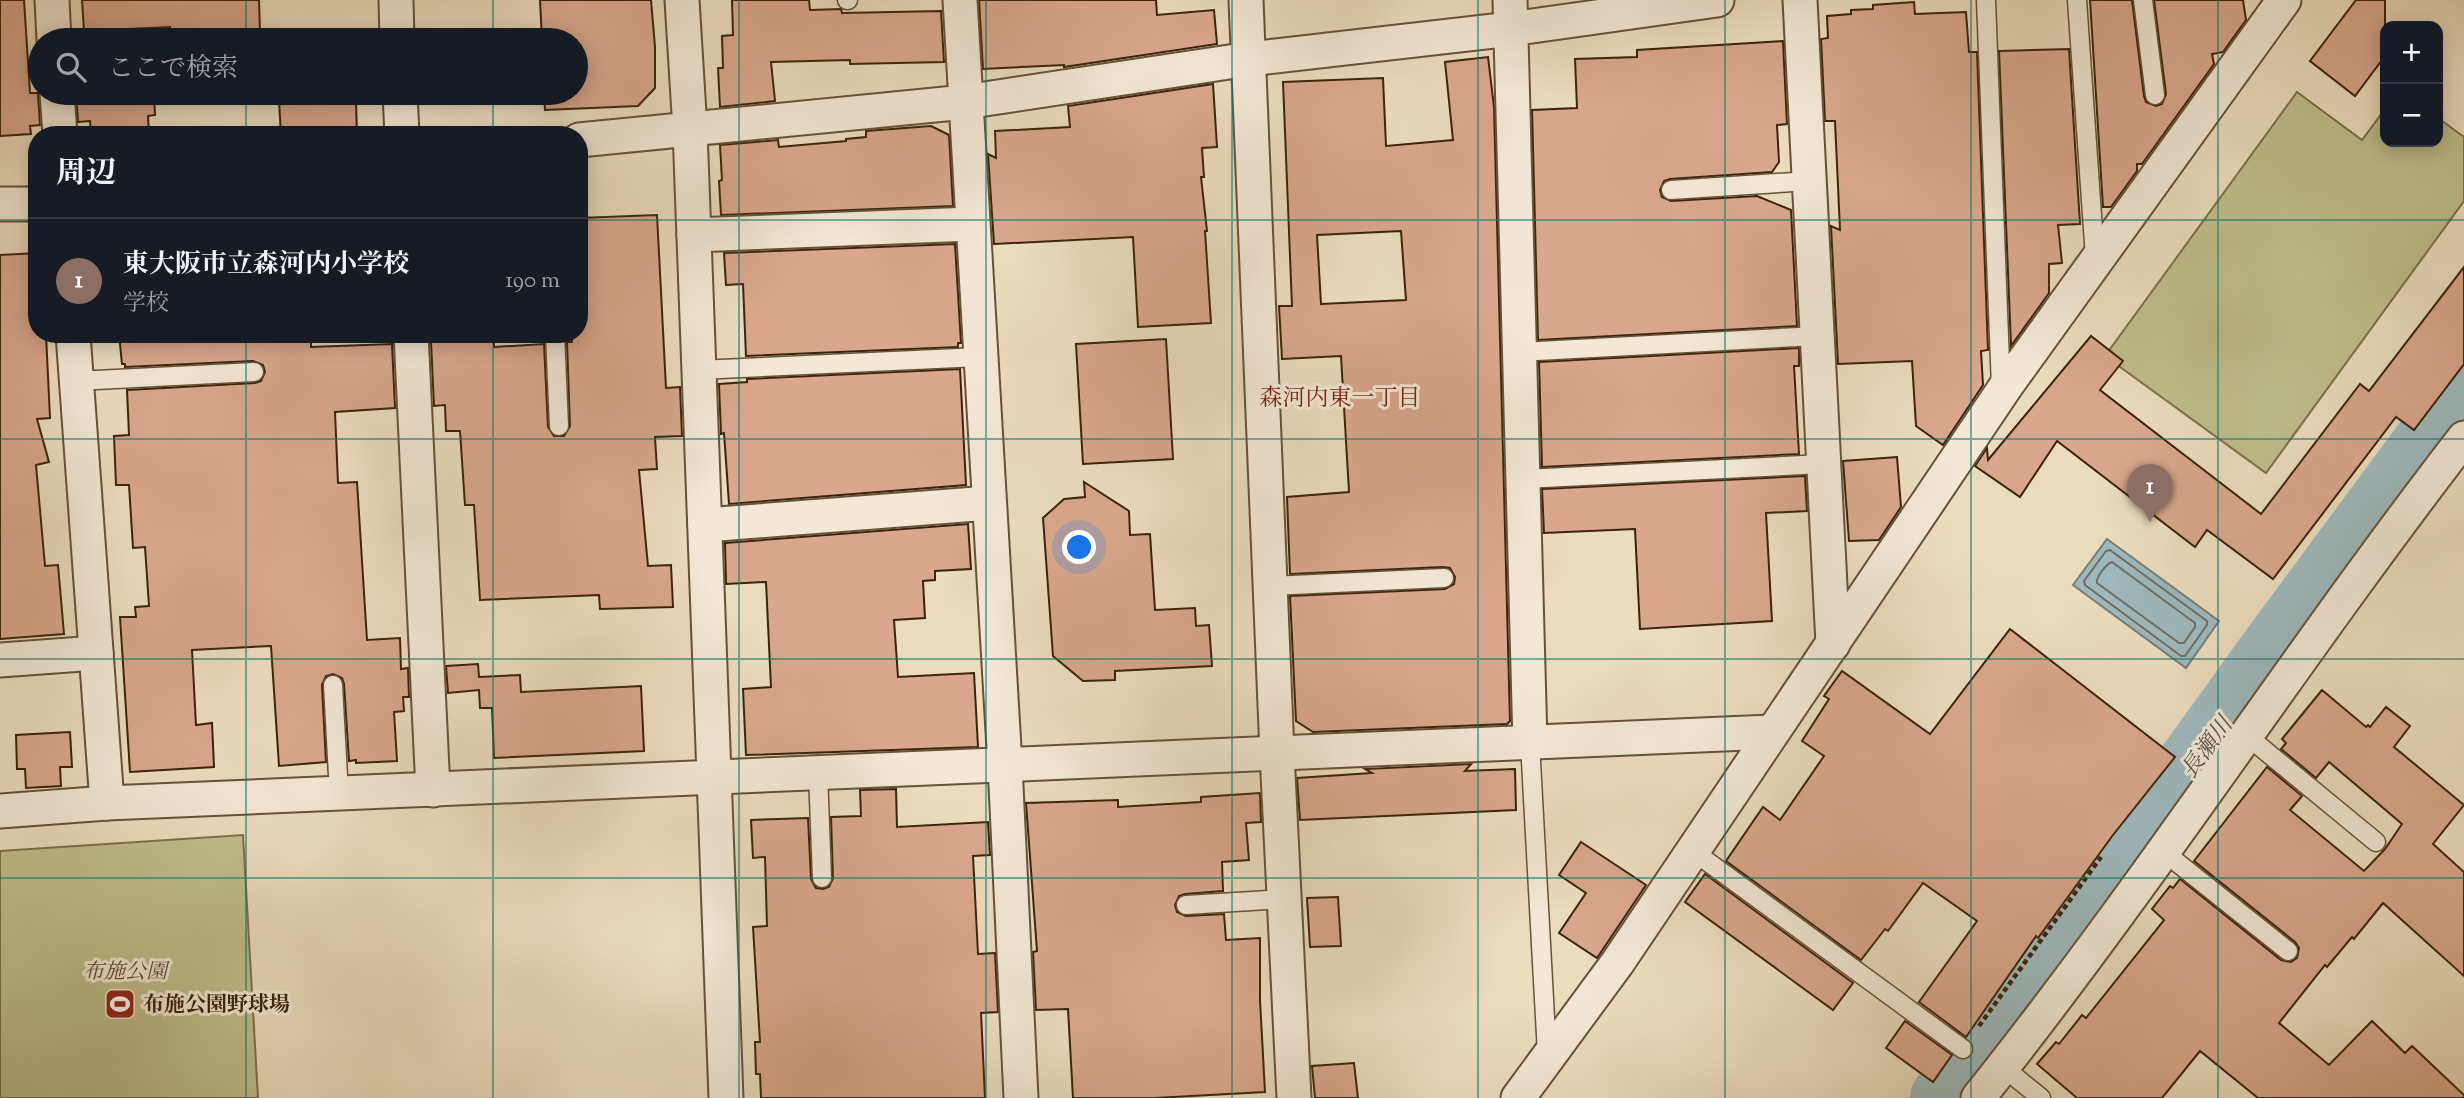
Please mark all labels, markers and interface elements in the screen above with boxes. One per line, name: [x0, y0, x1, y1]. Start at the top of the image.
map controls: [2380, 21, 2443, 147]
button: +: [2380, 21, 2443, 84]
search box: [28, 28, 588, 105]
icon: search: [52, 48, 90, 86]
text: ここで検索: [108, 51, 238, 88]
button: −: [2380, 84, 2443, 147]
text: 周辺: [56, 153, 116, 196]
text: 東大阪市立森河内小学校: [123, 247, 409, 284]
text: 1: [75, 265, 83, 298]
text: 190 m: [505, 265, 560, 298]
text: 学校: [123, 288, 169, 321]
district label: 森河内東一丁目: [1260, 383, 1421, 416]
pin: 1: [2127, 464, 2173, 522]
your location: [1062, 530, 1096, 564]
water label: 長瀬川: [2174, 708, 2243, 786]
park label: 布施公園: [83, 958, 170, 988]
sports icon: 布施公園野球場: [103, 987, 137, 1021]
place label: 布施公園野球場: [143, 991, 290, 1021]

